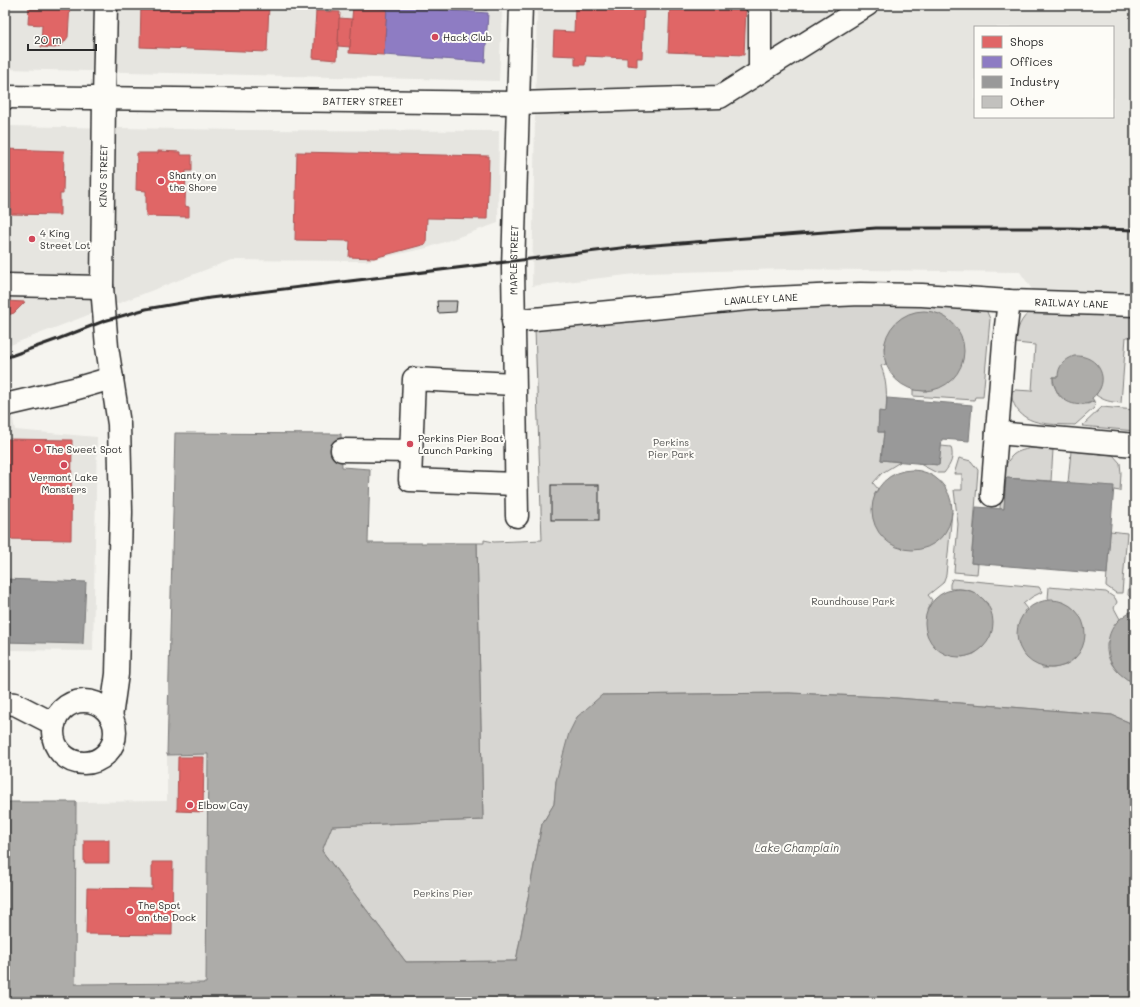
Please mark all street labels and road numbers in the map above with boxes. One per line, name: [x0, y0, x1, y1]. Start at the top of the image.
street label: BATTERY STREET: [322, 94, 404, 109]
street label: KING STREET: [95, 144, 111, 208]
street label: MAPLE STREET: [506, 224, 521, 295]
street label: LAVALLEY LANE: [723, 290, 798, 308]
street label: RAILWAY LANE: [1035, 295, 1109, 311]

